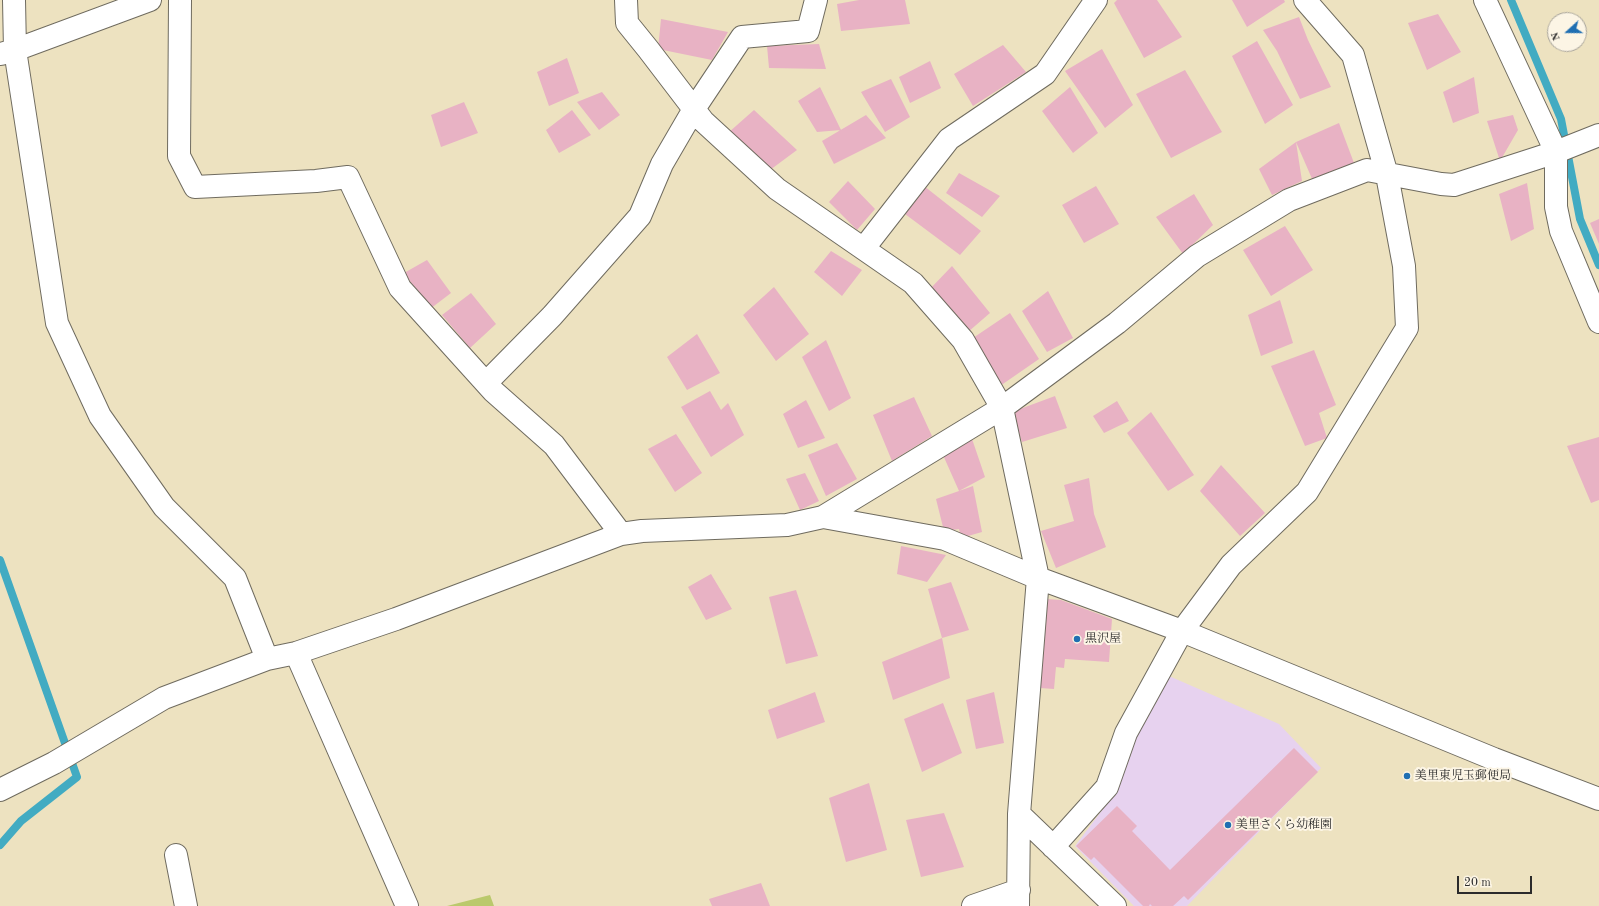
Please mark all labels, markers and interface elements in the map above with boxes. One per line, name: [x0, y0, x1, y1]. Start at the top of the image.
north arrow: [1547, 12, 1587, 52]
text: N: [1550, 30, 1563, 42]
place label: 黒沢屋: [1085, 632, 1121, 646]
marker: 黒沢屋: [1072, 634, 1082, 644]
place label: 美里東児玉郵便局: [1415, 769, 1511, 783]
marker: 美里東児玉郵便局: [1402, 771, 1412, 781]
place label: 美里さくら幼稚園: [1236, 818, 1332, 832]
marker: 美里さくら幼稚園: [1223, 820, 1233, 830]
scale bar: [1459, 868, 1534, 894]
text: 20 m: [1464, 877, 1491, 889]

